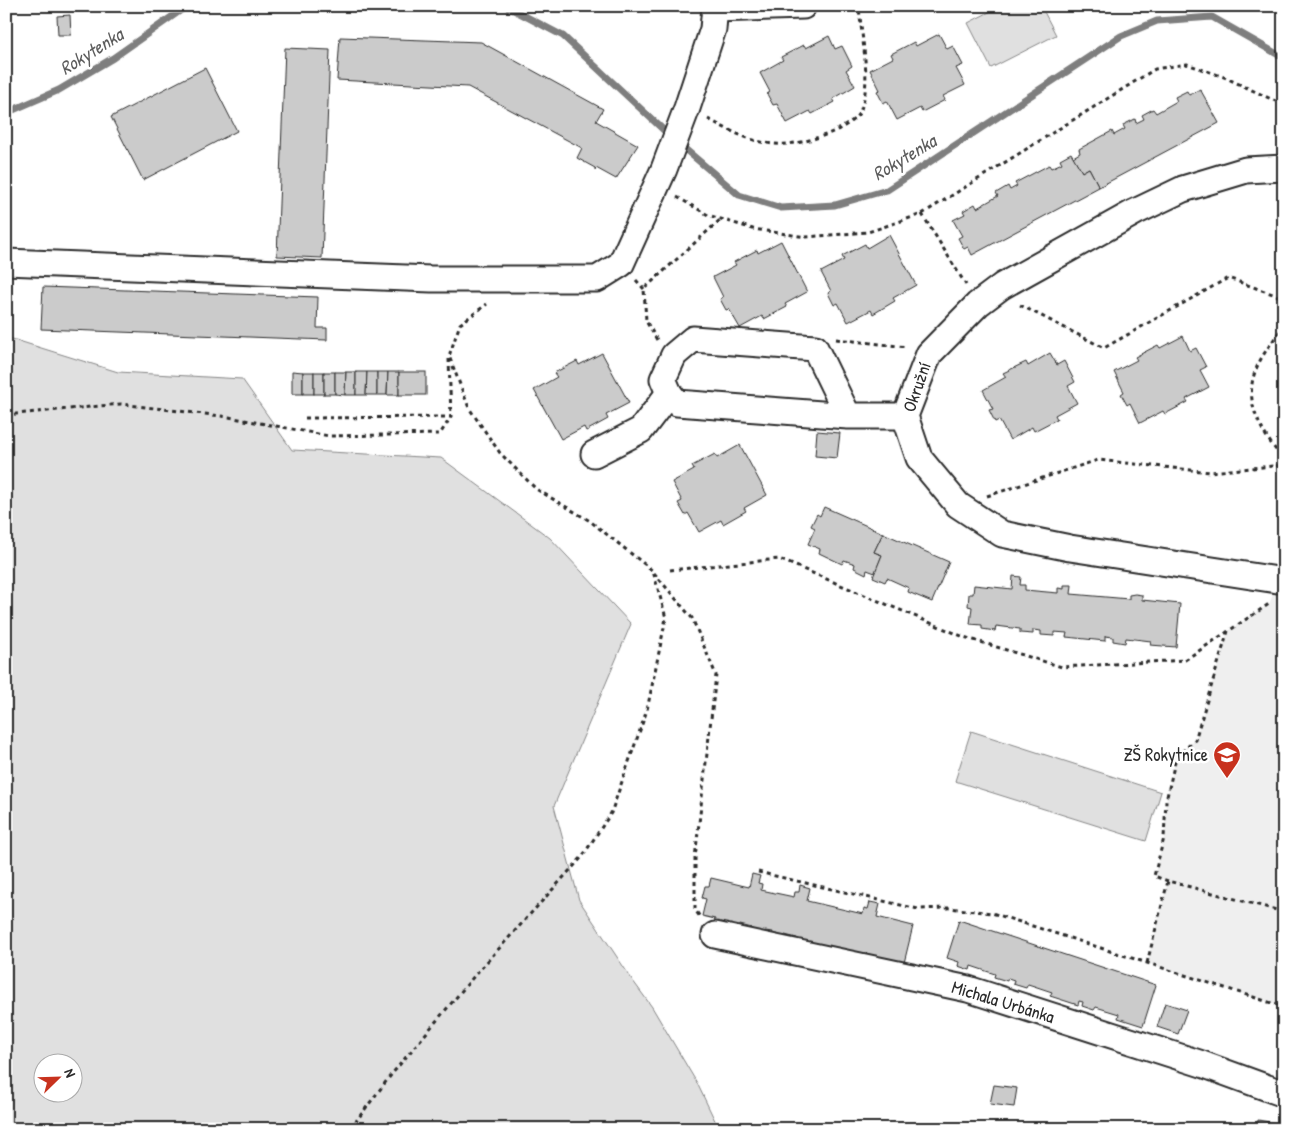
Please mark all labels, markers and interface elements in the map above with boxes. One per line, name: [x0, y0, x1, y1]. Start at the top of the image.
water label: Rokytenka: [54, 20, 130, 81]
water label: Rokytenka: [867, 126, 943, 186]
street label: Okružní: [896, 358, 937, 415]
school or university icon: ZŠ Rokytnice: [1212, 740, 1242, 779]
place label: ZŠ Rokytnice: [1123, 742, 1208, 767]
street label: Michala Urbánka: [949, 974, 1058, 1029]
north arrow: [32, 1052, 82, 1102]
text: N: [60, 1066, 81, 1080]

